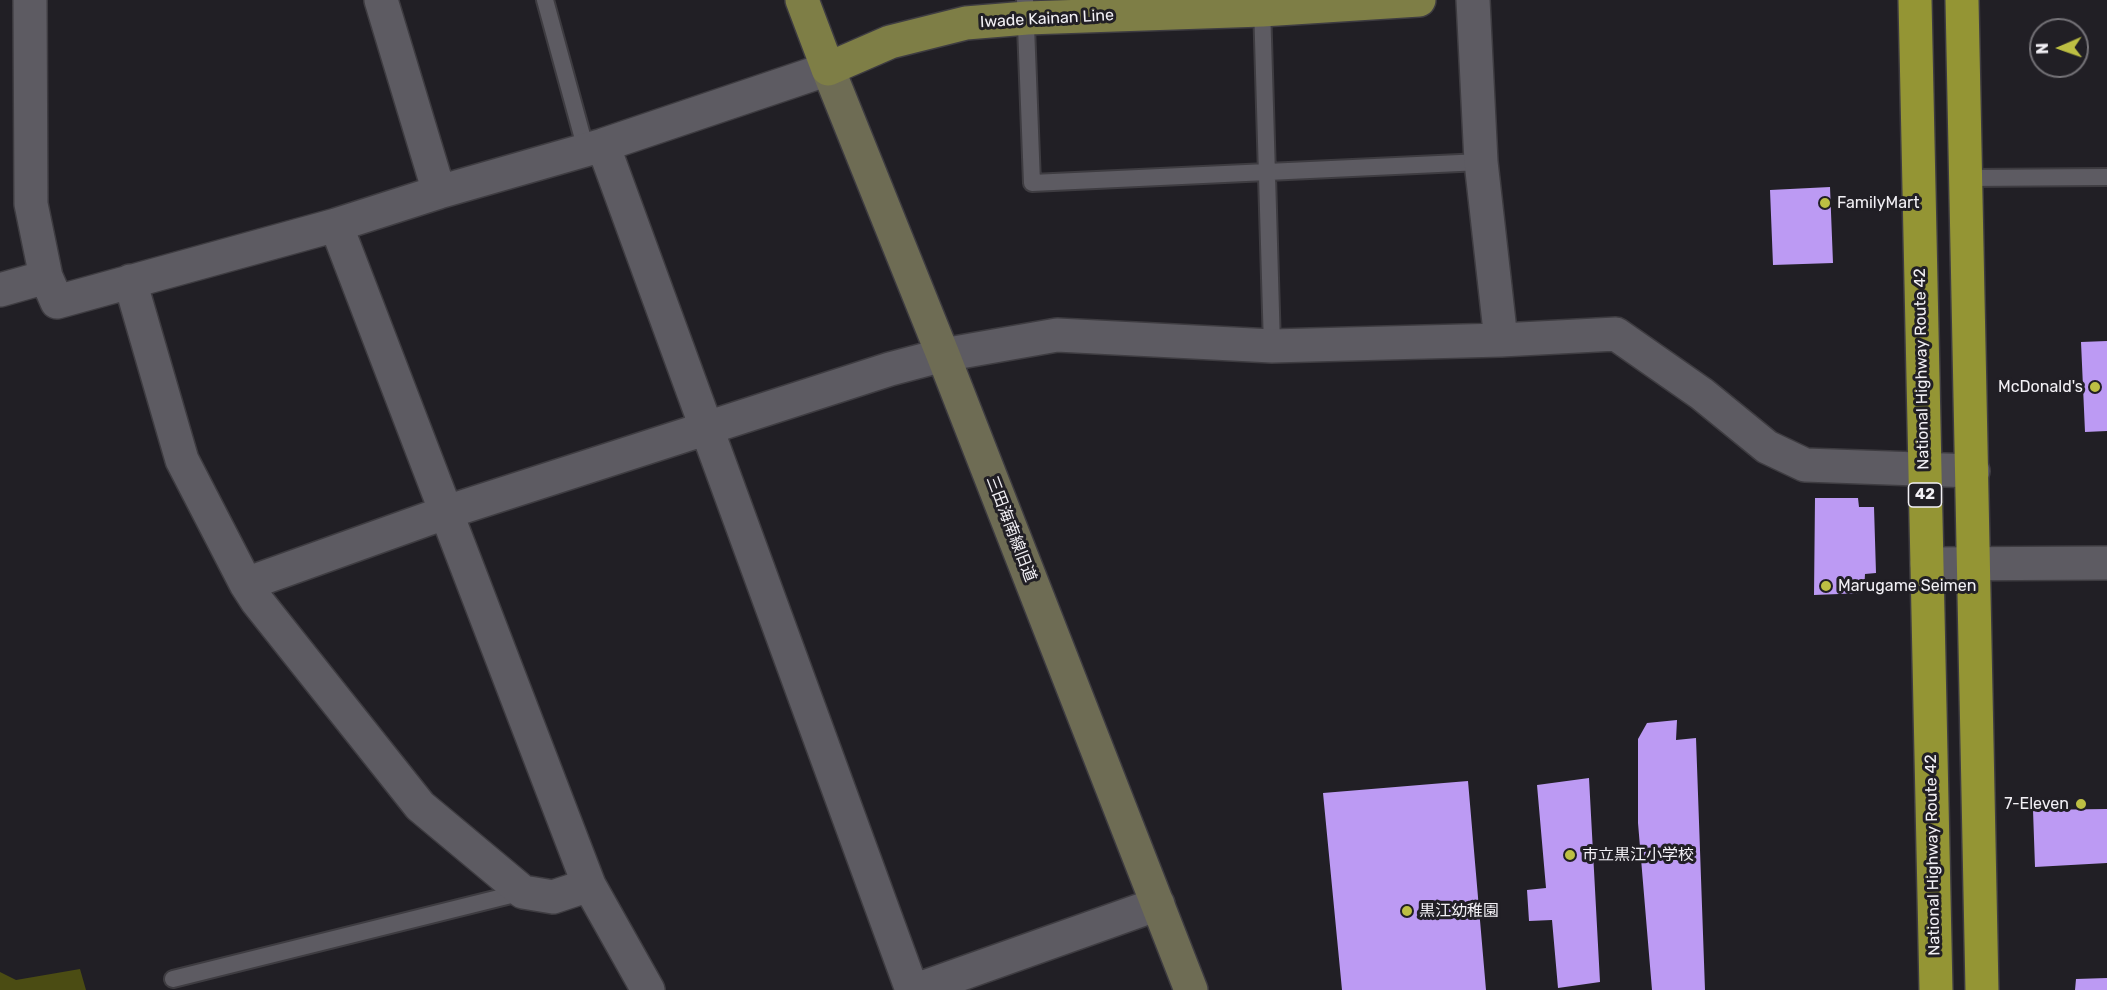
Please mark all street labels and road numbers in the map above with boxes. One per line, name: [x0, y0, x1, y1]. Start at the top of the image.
street label: Iwade Kainan Line: [980, 6, 1114, 32]
street label: National Highway Route 42: [1911, 268, 1933, 470]
street label: 三田海南線旧道: [982, 473, 1040, 585]
road number: 42: [1908, 483, 1942, 507]
street label: National Highway Route 42: [1922, 754, 1944, 956]

